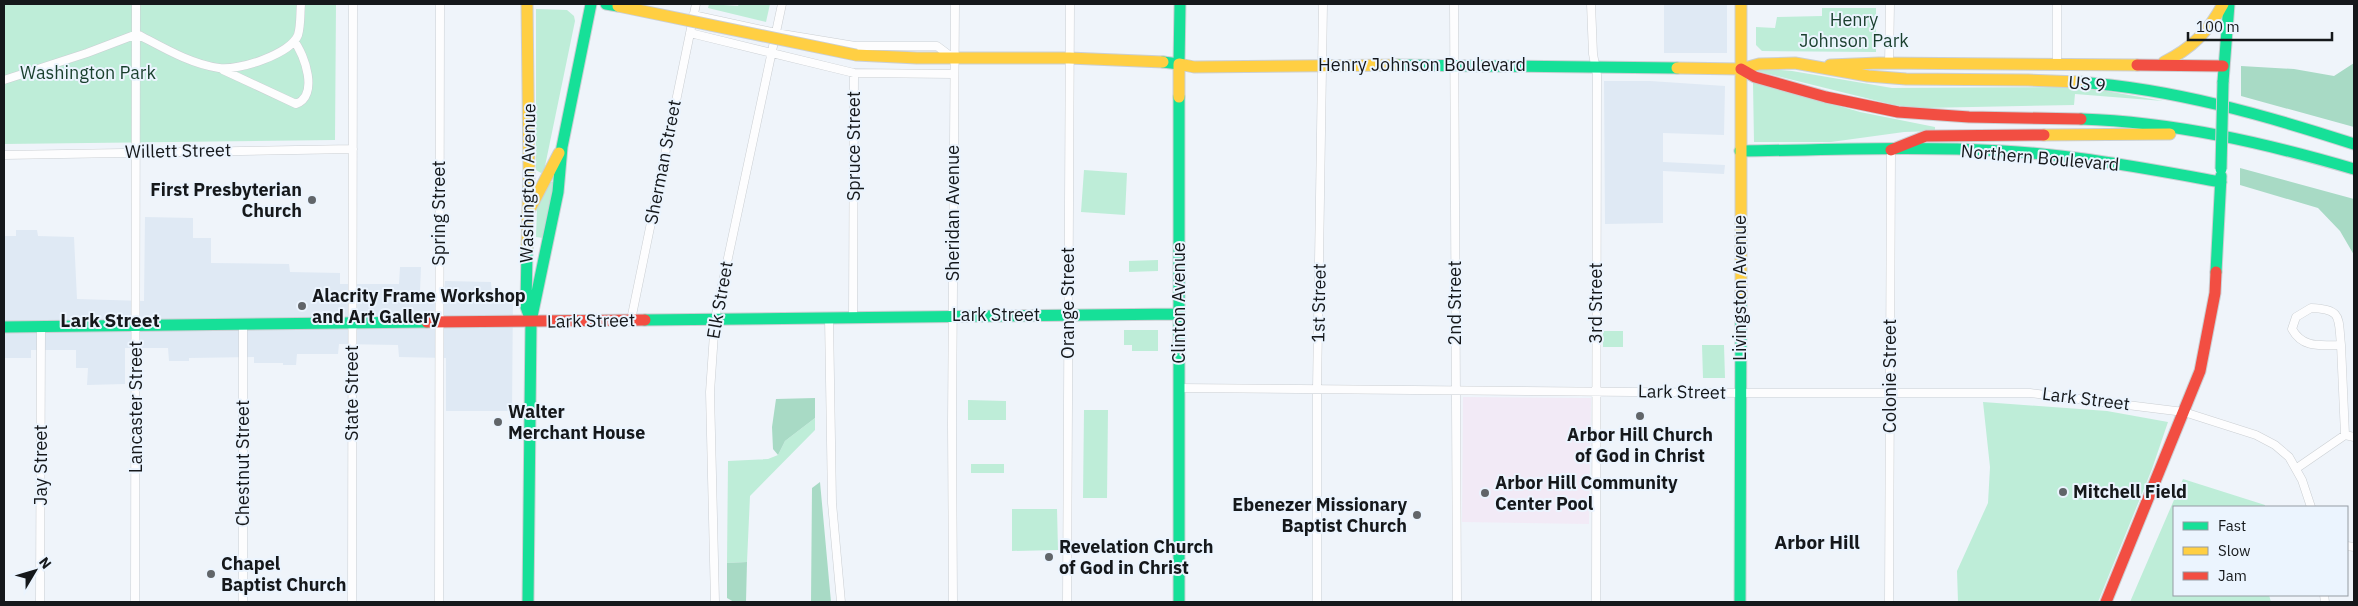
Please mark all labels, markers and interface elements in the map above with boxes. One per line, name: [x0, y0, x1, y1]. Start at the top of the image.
park label: Henry Johnson Park: [1799, 8, 1909, 52]
scale bar: [2188, 10, 2332, 42]
text: 100 m: [2196, 17, 2240, 36]
street label: Henry Johnson Boulevard: [1318, 53, 1526, 76]
park label: Washington Park: [20, 61, 156, 84]
street label: US 9: [2067, 70, 2107, 97]
street label: Spruce Street: [842, 91, 865, 201]
street label: Sherman Street: [639, 98, 686, 226]
street label: Washington Avenue: [515, 103, 540, 263]
street label: Willett Street: [125, 138, 231, 163]
street label: Northern Boulevard: [1960, 139, 2120, 176]
street label: Sheridan Avenue: [941, 145, 964, 281]
street label: Spring Street: [427, 160, 450, 266]
place label: First Presbyterian Church: [150, 178, 302, 222]
marker: First Presbyterian Church: [306, 194, 318, 206]
street label: Livingston Avenue: [1728, 215, 1751, 361]
street label: Clinton Avenue: [1167, 242, 1190, 364]
street label: Orange Street: [1056, 247, 1079, 359]
street label: Elk Street: [701, 259, 738, 341]
street label: 2nd Street: [1443, 260, 1466, 346]
street label: 3rd Street: [1584, 262, 1607, 344]
street label: 1st Street: [1306, 263, 1331, 343]
place label: Alacrity Frame Workshop and Art Gallery: [312, 284, 526, 328]
marker: Alacrity Frame Workshop and Art Gallery: [296, 300, 308, 312]
street label: Lark Street: [952, 303, 1040, 326]
district label: Lark Street: [60, 308, 160, 332]
street label: Lark Street: [547, 308, 635, 333]
street label: Colonie Street: [1878, 319, 1901, 433]
street label: Lancaster Street: [124, 341, 147, 473]
street label: State Street: [340, 345, 363, 441]
street label: Lark Street: [1638, 379, 1726, 404]
street label: Lark Street: [2041, 382, 2131, 415]
street label: Chestnut Street: [231, 400, 254, 526]
place label: Walter Merchant House: [508, 400, 645, 444]
marker: Arbor Hill Church of God in Christ: [1634, 410, 1646, 422]
marker: Walter Merchant House: [492, 416, 504, 428]
place label: Arbor Hill Church of God in Christ: [1567, 423, 1713, 467]
street label: Jay Street: [29, 424, 52, 506]
place label: Arbor Hill Community Center Pool: [1495, 471, 1678, 515]
place label: Mitchell Field: [2073, 480, 2187, 503]
marker: Mitchell Field: [2057, 486, 2069, 498]
marker: Arbor Hill Community Center Pool: [1479, 487, 1491, 499]
place label: Ebenezer Missionary Baptist Church: [1232, 493, 1407, 537]
legend: [2173, 506, 2348, 596]
marker: Ebenezer Missionary Baptist Church: [1411, 509, 1423, 521]
text: Fast: [2218, 516, 2246, 535]
district label: Arbor Hill: [1774, 530, 1860, 554]
place label: Revelation Church of God in Christ: [1059, 535, 1214, 579]
text: Slow: [2218, 541, 2251, 560]
north arrow: [10, 546, 60, 596]
marker: Revelation Church of God in Christ: [1043, 551, 1055, 563]
place label: Chapel Baptist Church: [221, 552, 347, 596]
text: N: [35, 553, 55, 573]
text: Jam: [2218, 566, 2247, 585]
marker: Chapel Baptist Church: [205, 568, 217, 580]

